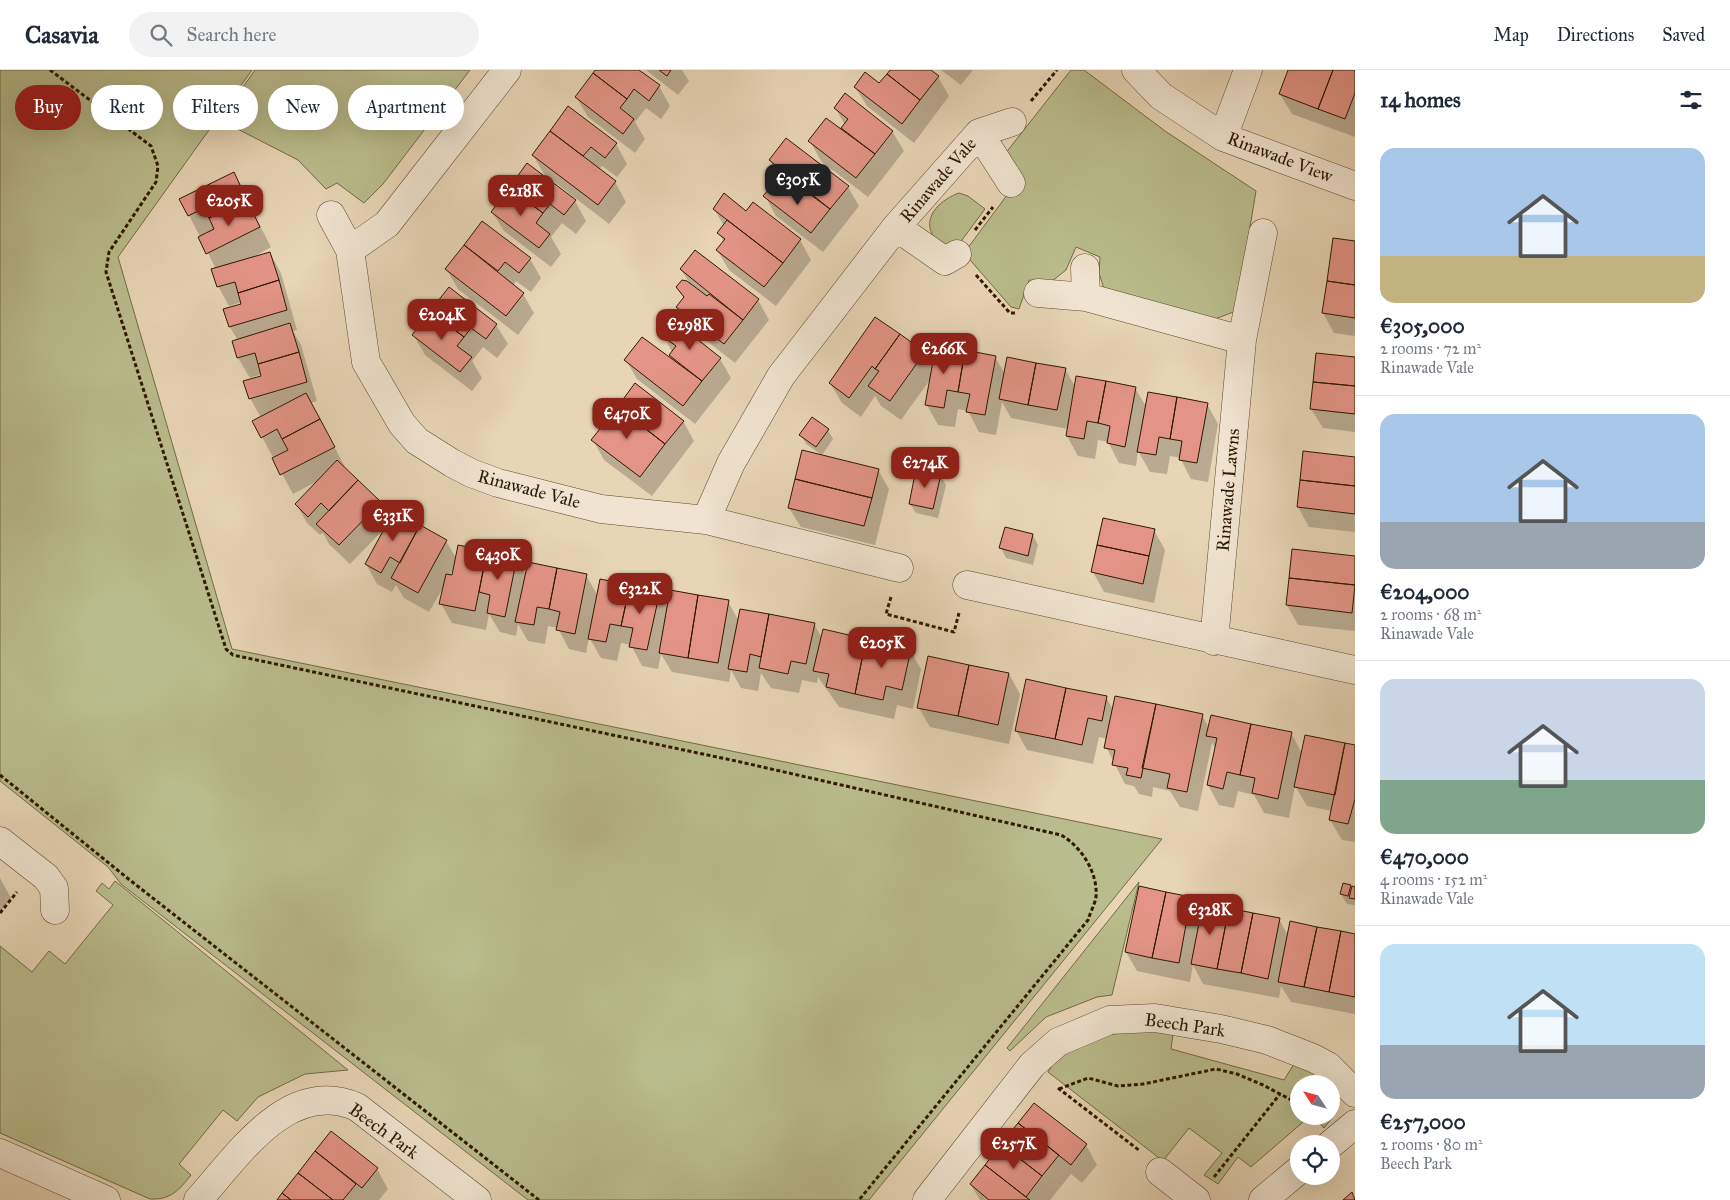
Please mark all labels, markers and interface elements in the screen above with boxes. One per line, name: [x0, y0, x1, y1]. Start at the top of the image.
search box: [129, 12, 479, 57]
text: Casavia: [25, 20, 99, 50]
icon: search: [147, 21, 175, 49]
text: Search here: [187, 23, 276, 46]
text: Map: [1493, 24, 1529, 46]
text: Directions: [1557, 24, 1634, 46]
text: Saved: [1662, 24, 1705, 46]
chip: Buy: [15, 85, 81, 130]
chip: Rent: [91, 85, 163, 130]
chip: Filters: [173, 85, 258, 130]
chip: New: [268, 85, 338, 130]
chip: Apartment: [348, 85, 464, 130]
icon: filters: [1677, 86, 1705, 114]
text: 14 homes: [1380, 87, 1461, 113]
street label: Rinawade View: [1224, 127, 1336, 187]
street label: Rinawade Vale: [895, 133, 981, 227]
pin: €305K: [763, 164, 833, 206]
text: €305K: [776, 170, 820, 189]
pin: €218K: [486, 174, 556, 217]
text: €218K: [499, 181, 543, 200]
icon: home: [1498, 181, 1588, 271]
pin: €205K: [194, 184, 264, 227]
text: €205K: [206, 191, 252, 210]
pin: €204K: [407, 298, 477, 341]
text: €204K: [418, 305, 466, 324]
pin: €298K: [655, 308, 725, 351]
text: €305,000: [1380, 313, 1465, 339]
text: €298K: [667, 315, 713, 334]
pin: €266K: [909, 332, 979, 375]
text: €266K: [921, 339, 967, 358]
text: 2 rooms · 72 m²: [1380, 339, 1481, 358]
text: Rinawade Vale: [1380, 358, 1474, 377]
pin: €470K: [592, 398, 662, 440]
text: €470K: [603, 404, 651, 423]
street label: Rinawade Lawns: [1212, 428, 1244, 552]
pin: €274K: [890, 446, 960, 489]
icon: home: [1498, 446, 1588, 536]
text: €274K: [902, 453, 948, 472]
street label: Rinawade Vale: [475, 465, 583, 513]
pin: €331K: [358, 500, 428, 542]
text: €331K: [373, 506, 413, 525]
pin: €430K: [463, 538, 533, 581]
text: €430K: [475, 545, 521, 564]
pin: €322K: [605, 572, 675, 615]
text: €322K: [618, 579, 662, 598]
text: €204,000: [1380, 579, 1470, 605]
text: 2 rooms · 68 m²: [1380, 605, 1481, 624]
text: Rinawade Vale: [1380, 624, 1474, 643]
pin: €205K: [847, 626, 917, 669]
text: €205K: [859, 633, 905, 652]
icon: home: [1498, 711, 1588, 801]
text: €470,000: [1380, 844, 1469, 870]
text: 4 rooms · 152 m²: [1380, 870, 1487, 889]
text: Rinawade Vale: [1380, 889, 1474, 908]
pin: €328K: [1175, 894, 1245, 936]
text: €328K: [1188, 900, 1232, 919]
icon: home: [1498, 976, 1588, 1066]
street label: Beech Park: [1143, 1008, 1227, 1042]
north arrow: [1290, 1075, 1340, 1125]
map controls: [1290, 1075, 1340, 1185]
street label: Beech Park: [345, 1098, 424, 1164]
text: €257,000: [1380, 1109, 1466, 1135]
pin: €257K: [979, 1128, 1049, 1170]
text: €257K: [992, 1134, 1036, 1153]
button: locate: [1290, 1135, 1340, 1185]
text: 2 rooms · 80 m²: [1380, 1135, 1483, 1154]
text: Beech Park: [1380, 1154, 1452, 1173]

